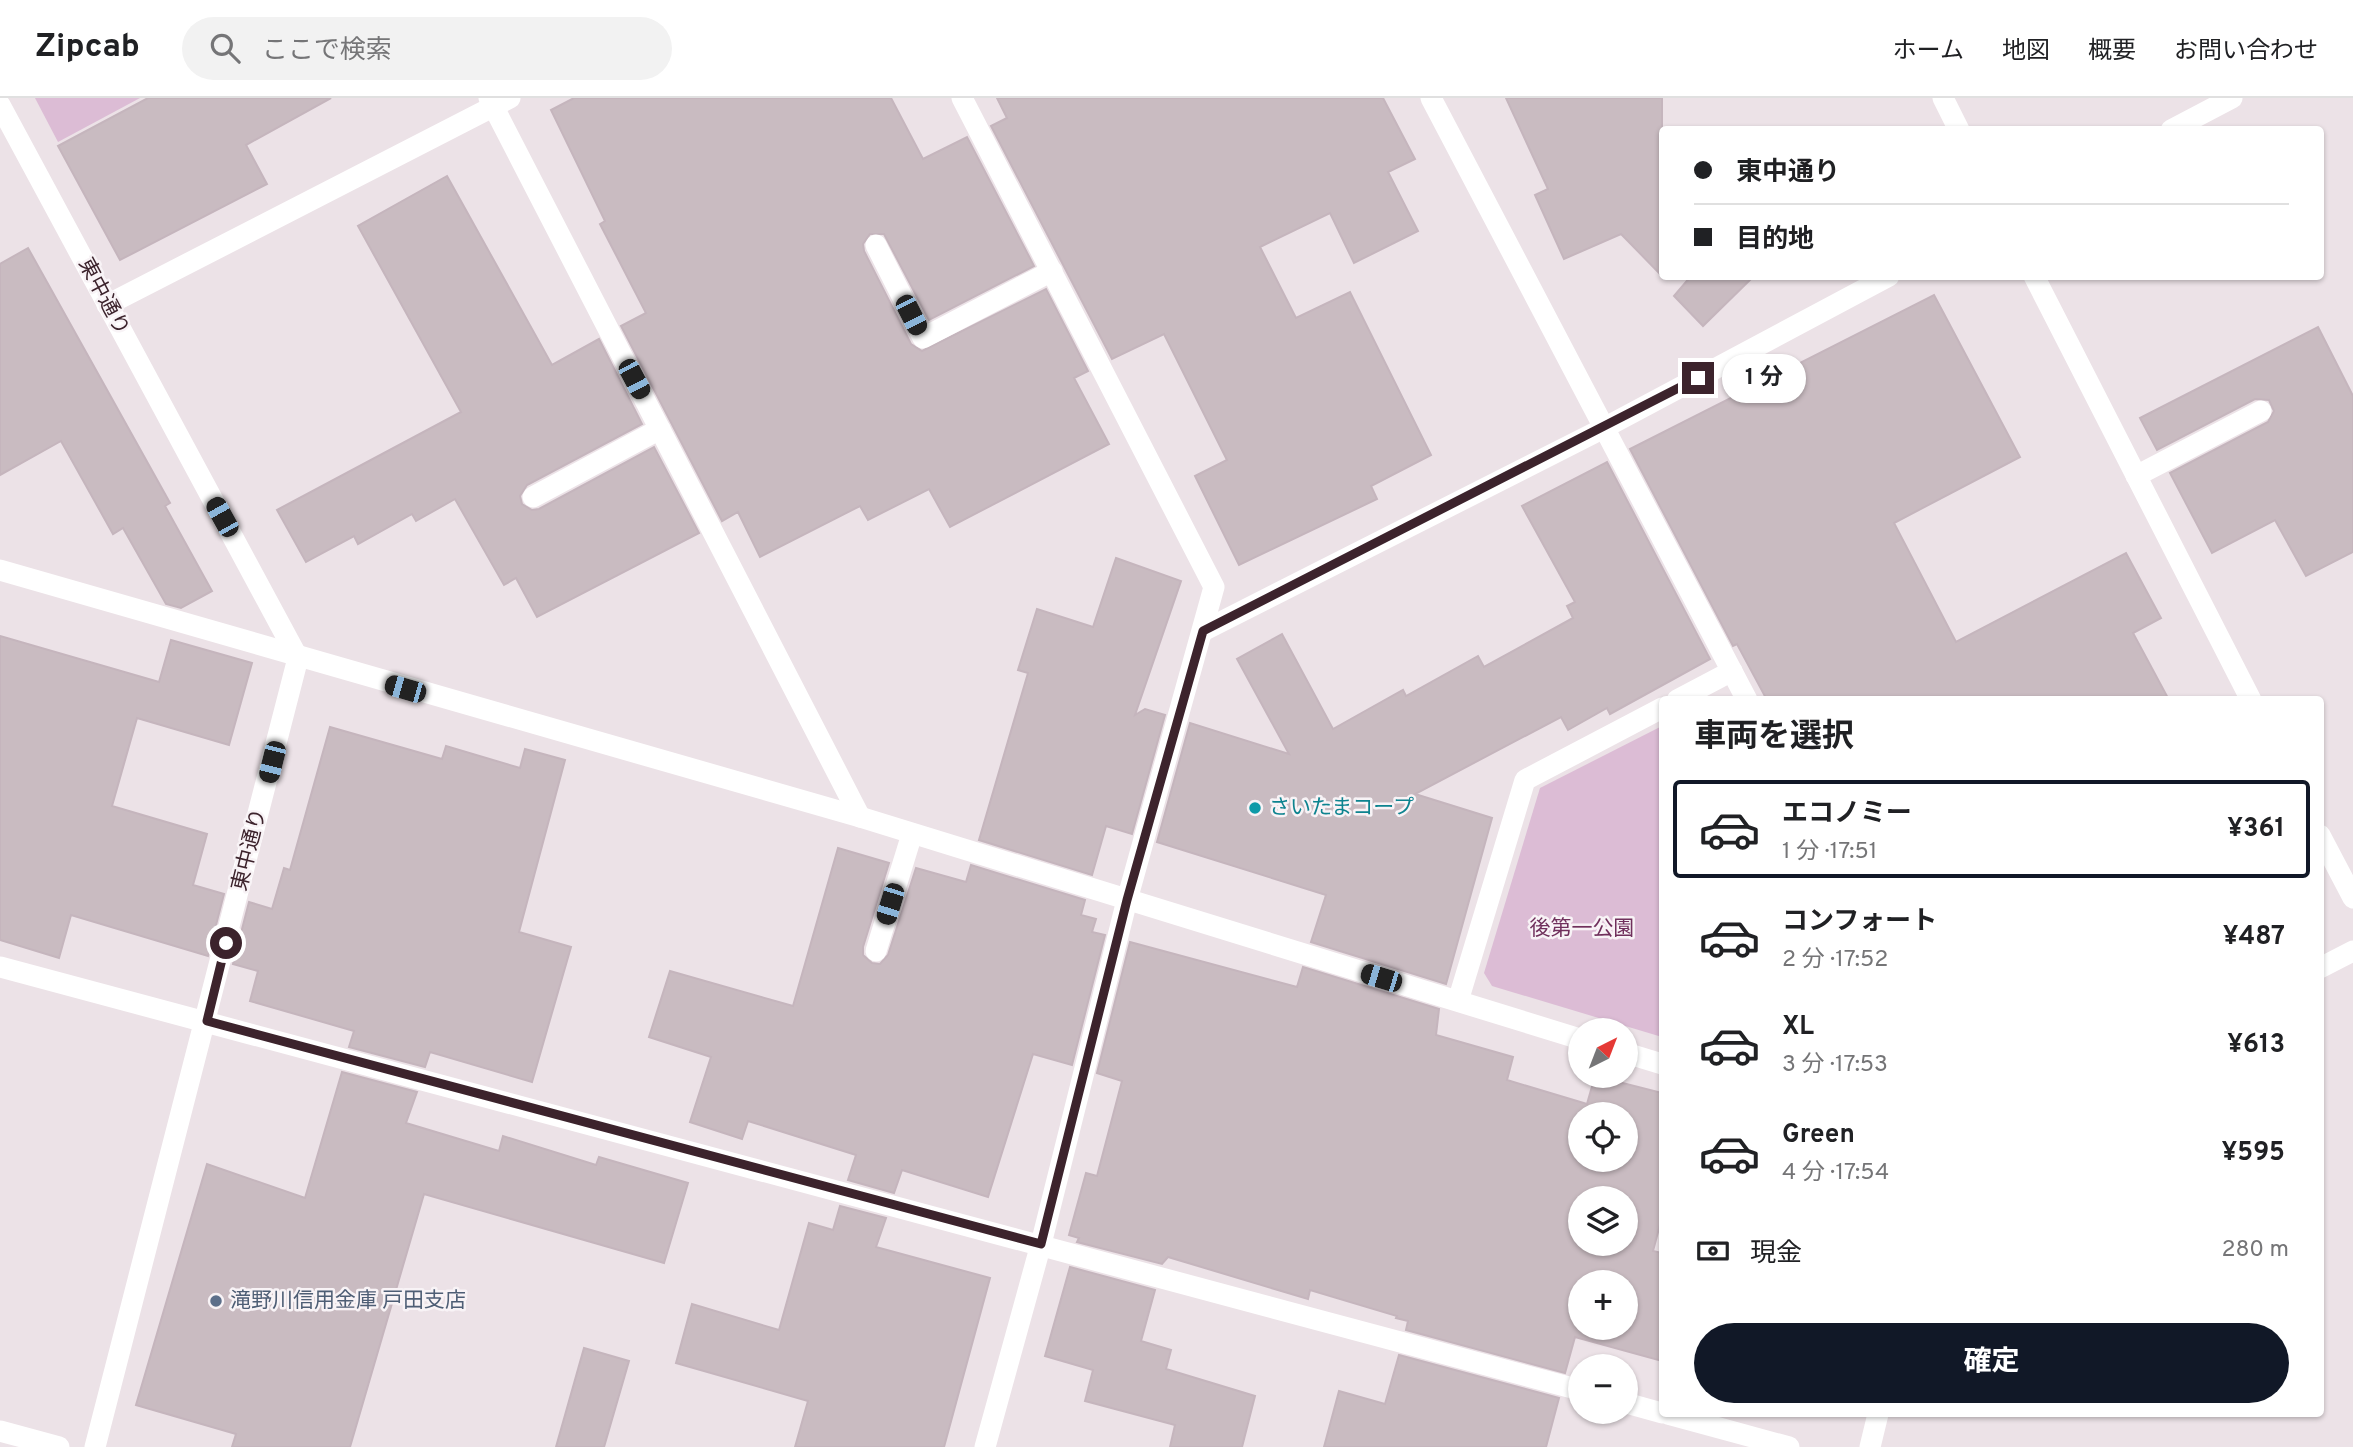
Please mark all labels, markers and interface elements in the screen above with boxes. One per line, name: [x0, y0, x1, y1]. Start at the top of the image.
search box: [182, 17, 672, 80]
text: Zipcab: [35, 27, 140, 69]
icon: search: [206, 29, 244, 67]
text: ここで検索: [262, 35, 392, 68]
text: ホーム: [1893, 37, 1964, 67]
text: 地図: [2002, 37, 2050, 67]
text: 概要: [2088, 37, 2136, 67]
text: お問い合わせ: [2174, 37, 2318, 67]
text: 東中通り: [1736, 157, 1840, 190]
text: 目的地: [1736, 224, 1814, 257]
street label: 東中通り: [71, 254, 135, 340]
car: [893, 292, 930, 338]
callout: 1 分: [1722, 354, 1806, 402]
car: [615, 356, 654, 402]
route end: [1682, 362, 1714, 394]
text: 1 分: [1745, 364, 1783, 393]
car: [203, 494, 242, 540]
car: [382, 673, 429, 705]
text: 車両を選択: [1694, 718, 1854, 758]
car: [257, 739, 288, 785]
place label: さいたまコープ: [1269, 795, 1414, 822]
icon: car: [1698, 798, 1761, 861]
text: エコノミー: [1782, 798, 1912, 831]
marker: さいたまコープ: [1247, 800, 1263, 816]
street label: 東中通り: [227, 806, 273, 894]
text: ¥361: [2227, 813, 2285, 846]
text: 1 分 · 17:51: [1782, 838, 1877, 867]
car: [874, 881, 907, 927]
icon: car: [1698, 906, 1761, 969]
text: コンフォート: [1782, 906, 1937, 939]
park label: 後第一公園: [1530, 916, 1635, 943]
text: ¥487: [2223, 921, 2285, 954]
route start: [210, 927, 242, 959]
text: 2 分 · 17:52: [1782, 946, 1888, 975]
car: [1358, 962, 1405, 994]
text: XL: [1782, 1011, 1814, 1044]
icon: car: [1698, 1014, 1761, 1077]
north arrow: [1568, 1018, 1638, 1088]
map controls: [1568, 1018, 1638, 1424]
text: ¥613: [2227, 1029, 2285, 1062]
text: 3 分 · 17:53: [1782, 1051, 1888, 1080]
button: locate: [1568, 1102, 1638, 1172]
text: Green: [1782, 1119, 1855, 1152]
icon: car: [1698, 1122, 1761, 1185]
text: ¥595: [2221, 1137, 2285, 1170]
text: 4 分 · 17:54: [1782, 1159, 1889, 1188]
button: layers: [1568, 1186, 1638, 1256]
icon: cash: [1694, 1232, 1732, 1270]
text: 280 m: [2221, 1236, 2289, 1265]
text: 現金: [1750, 1238, 1802, 1271]
button: +: [1568, 1270, 1638, 1340]
place label: 滝野川信用金庫 戸田支店: [230, 1288, 466, 1315]
marker: 滝野川信用金庫 戸田支店: [208, 1293, 224, 1309]
button: 確定: [1694, 1323, 2289, 1403]
button: −: [1568, 1354, 1638, 1424]

